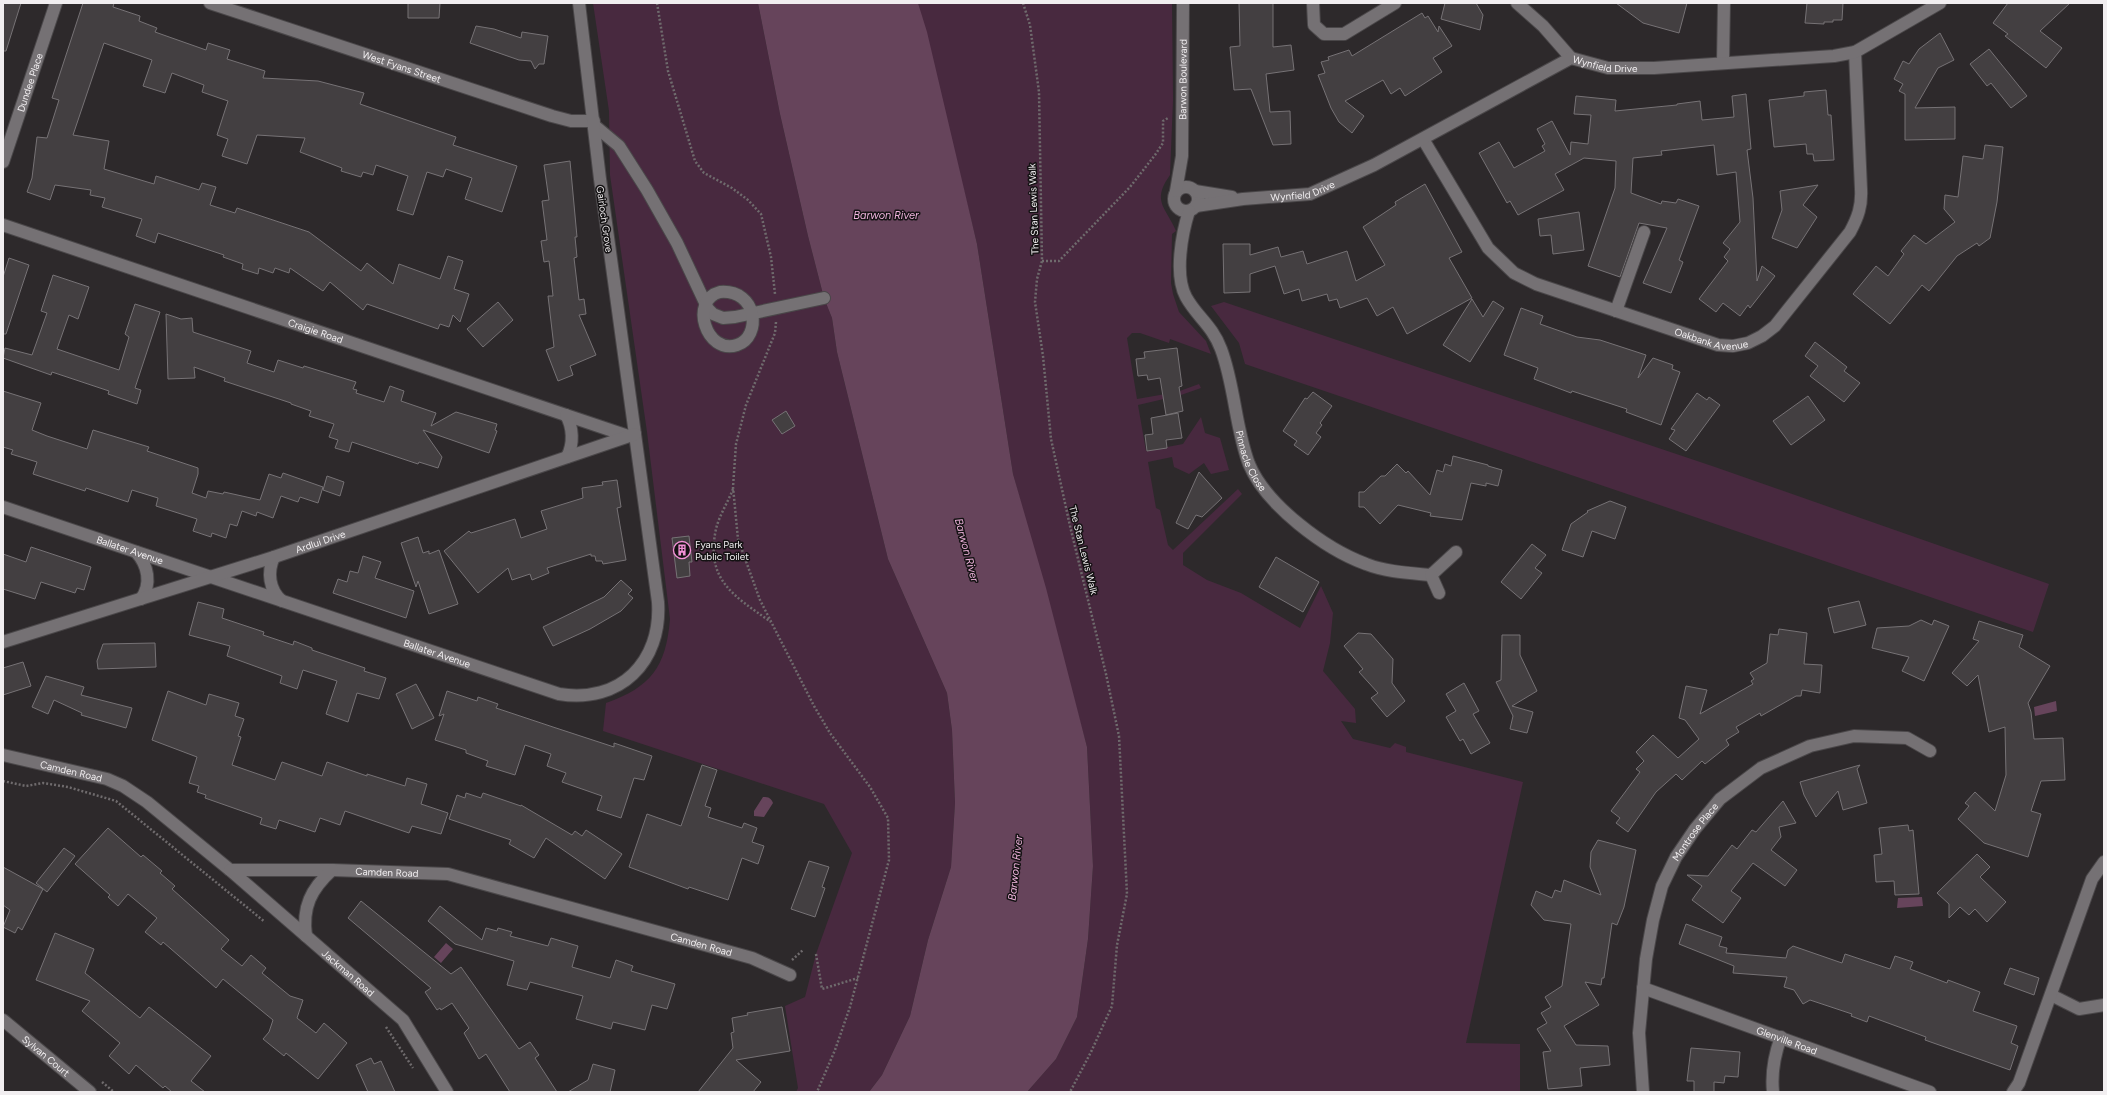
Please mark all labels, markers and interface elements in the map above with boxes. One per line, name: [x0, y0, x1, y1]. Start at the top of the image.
street label: Barwon Boulevard: [1176, 39, 1190, 120]
street label: West Fyans Street: [361, 48, 443, 86]
street label: Dundee Place: [14, 51, 46, 114]
street label: Wynfield Drive: [1571, 53, 1638, 75]
street label: The Stan Lewis Walk: [1025, 163, 1042, 255]
street label: Wynfield Drive: [1270, 178, 1337, 204]
street label: Gairloch Grove: [593, 185, 616, 254]
water label: Barwon River: [853, 209, 920, 222]
street label: Craigie Road: [286, 316, 345, 346]
street label: Oakbank Avenue: [1673, 325, 1750, 353]
street label: Pinnacle Close: [1233, 429, 1270, 494]
street label: The Stan Lewis Walk: [1066, 504, 1101, 596]
water label: Barwon River: [952, 517, 982, 585]
street label: Ardlui Drive: [294, 527, 348, 556]
street label: Ballater Avenue: [95, 533, 165, 568]
place label: Fyans Park Public Toilet: [695, 538, 749, 563]
building icon: Fyans Park Public Toilet: [672, 540, 692, 560]
street label: Ballater Avenue: [402, 636, 473, 671]
street label: Camden Road: [39, 758, 104, 785]
street label: Montrose Place: [1669, 800, 1721, 864]
water label: Barwon River: [1006, 834, 1026, 901]
street label: Camden Road: [355, 865, 419, 880]
street label: Camden Road: [669, 930, 734, 959]
street label: Jackman Road: [319, 947, 377, 999]
street label: Glenville Road: [1754, 1024, 1819, 1058]
street label: Sylvan Court: [19, 1033, 72, 1080]

